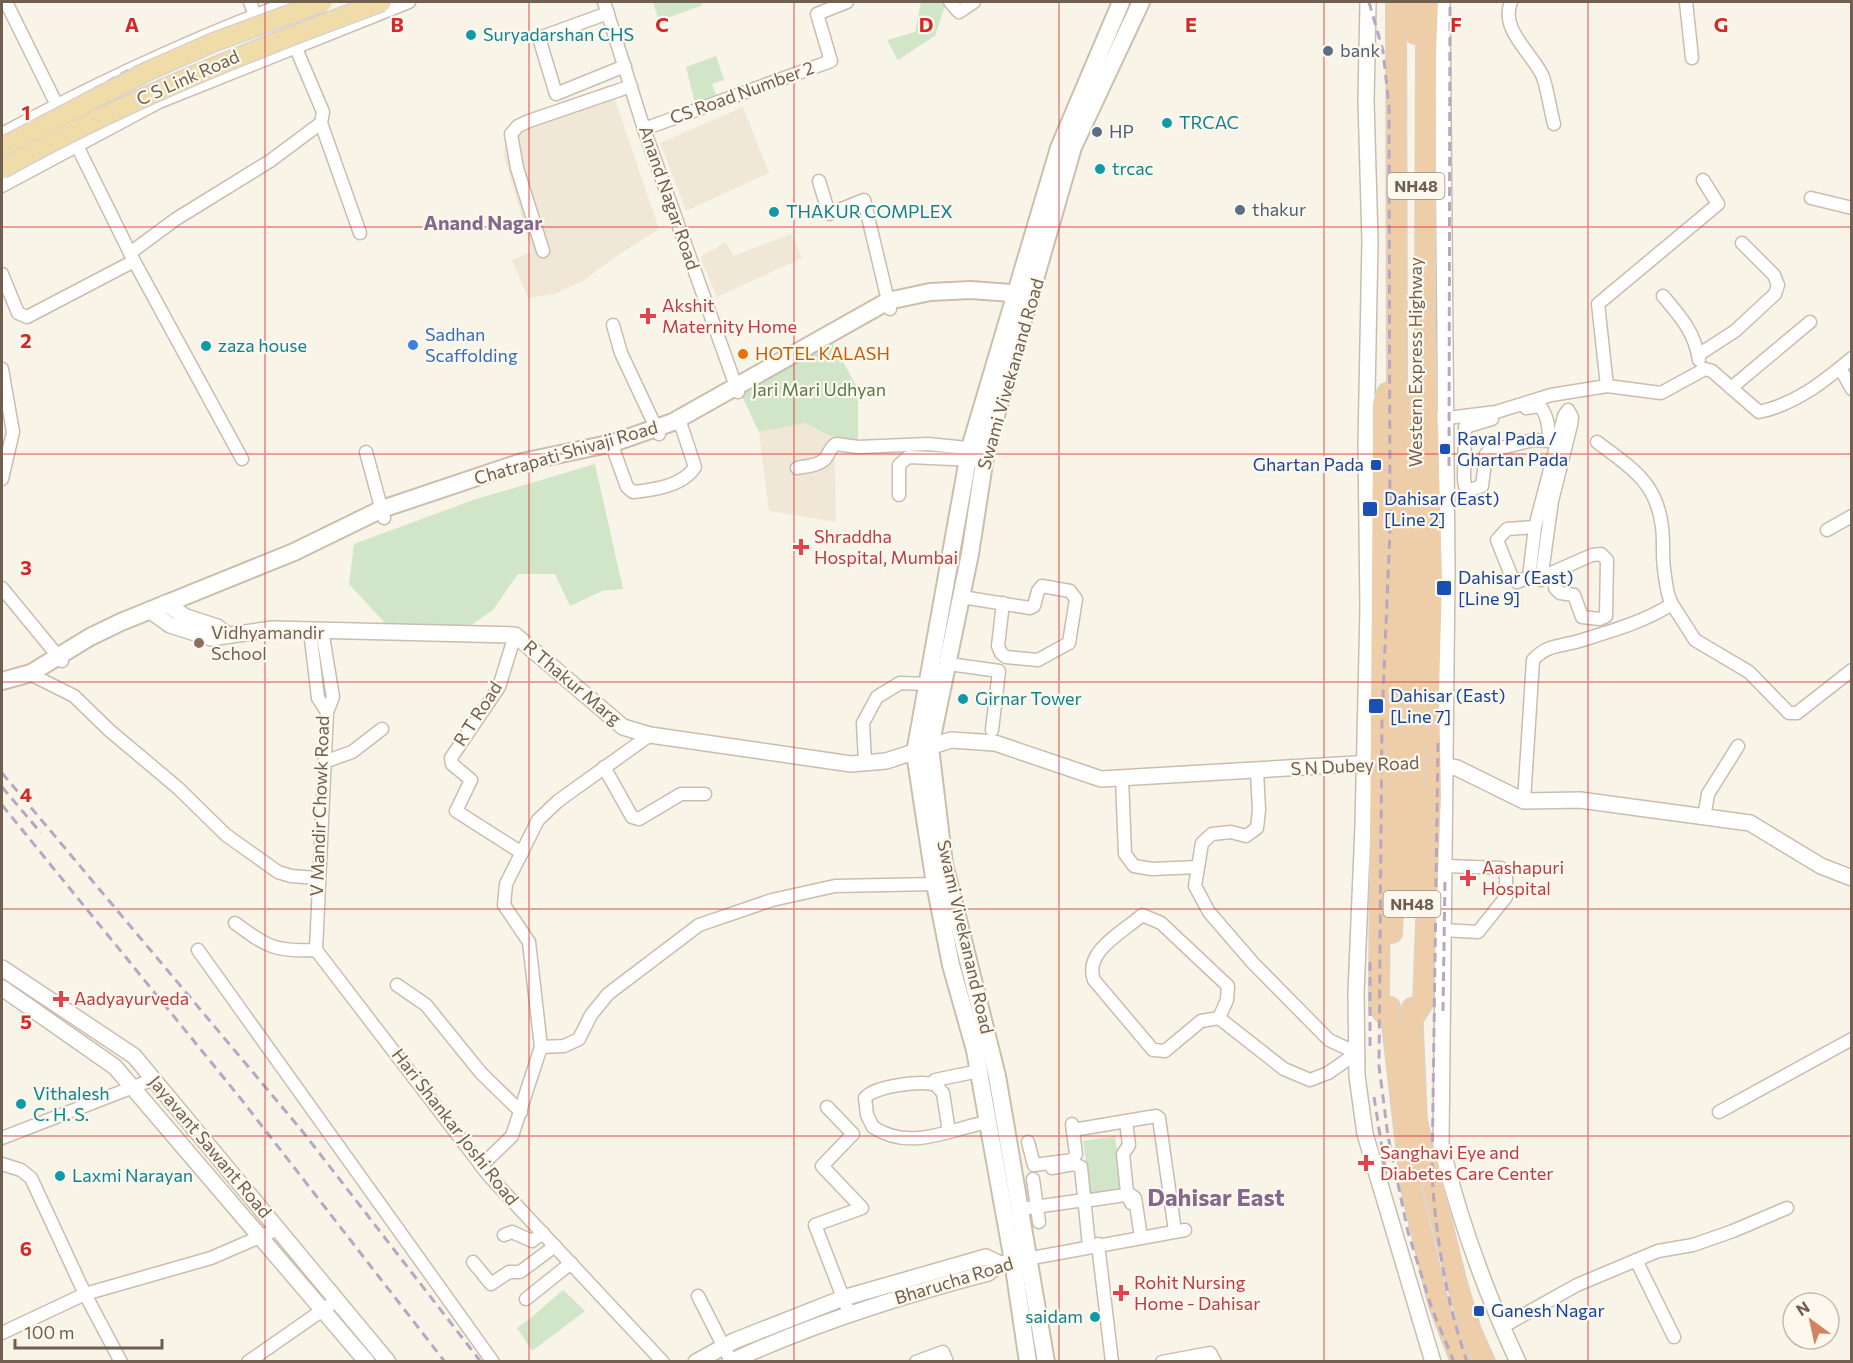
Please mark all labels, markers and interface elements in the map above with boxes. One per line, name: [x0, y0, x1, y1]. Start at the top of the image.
text: A: [125, 12, 139, 36]
text: B: [390, 12, 404, 36]
text: C: [655, 12, 669, 36]
text: D: [919, 12, 933, 36]
text: E: [1185, 12, 1197, 36]
text: F: [1450, 12, 1462, 36]
text: G: [1714, 12, 1728, 36]
place label: Suryadarshan CHS: [483, 23, 634, 45]
marker: Suryadarshan CHS: [464, 28, 478, 42]
place label: bank: [1340, 39, 1380, 61]
marker: bank: [1321, 44, 1335, 58]
street label: C S Link Road: [133, 45, 242, 110]
street label: CS Road Number 2: [667, 56, 817, 128]
text: 1: [21, 100, 31, 124]
place label: TRCAC: [1179, 111, 1239, 133]
marker: TRCAC: [1160, 116, 1174, 130]
place label: HP: [1109, 120, 1134, 142]
street label: Anand Nagar Road: [635, 123, 705, 273]
marker: HP: [1090, 125, 1104, 139]
place label: trcac: [1112, 157, 1154, 179]
marker: trcac: [1093, 162, 1107, 176]
road number: NH48: [1388, 173, 1444, 199]
place label: thakur: [1252, 198, 1306, 220]
place label: THAKUR COMPLEX: [786, 200, 953, 222]
marker: thakur: [1233, 203, 1247, 217]
marker: THAKUR COMPLEX: [767, 205, 781, 219]
district label: Anand Nagar: [424, 210, 542, 234]
street label: Western Express Highway: [1404, 257, 1426, 467]
street label: Swami Vivekanand Road: [972, 275, 1048, 472]
place label: Akshit Maternity Home: [662, 294, 797, 337]
marker: Akshit Maternity Home: [639, 307, 657, 325]
place label: Sadhan Scaffolding: [425, 323, 518, 366]
text: 2: [20, 328, 32, 352]
place label: zaza house: [218, 334, 307, 356]
marker: Sadhan Scaffolding: [406, 338, 420, 352]
marker: zaza house: [199, 339, 213, 353]
place label: HOTEL KALASH: [755, 342, 890, 364]
marker: HOTEL KALASH: [736, 347, 750, 361]
park label: Jari Mari Udhyan: [752, 378, 886, 400]
street label: Chatrapati Shivaji Road: [471, 415, 660, 489]
place label: Raval Pada / Ghartan Pada: [1457, 427, 1568, 470]
marker: Raval Pada / Ghartan Pada: [1438, 442, 1452, 456]
place label: Ghartan Pada: [1253, 453, 1364, 475]
marker: Ghartan Pada: [1369, 458, 1383, 472]
place label: Dahisar (East) [Line 2]: [1384, 487, 1499, 530]
marker: Dahisar (East) [Line 2]: [1361, 500, 1379, 518]
place label: Shraddha Hospital, Mumbai: [814, 525, 958, 568]
marker: Shraddha Hospital, Mumbai: [792, 538, 810, 556]
text: 3: [20, 555, 32, 579]
place label: Dahisar (East) [Line 9]: [1458, 566, 1573, 609]
marker: Dahisar (East) [Line 9]: [1435, 579, 1453, 597]
place label: Vidhyamandir School: [211, 621, 325, 664]
street label: R Thakur Marg: [519, 635, 626, 730]
marker: Vidhyamandir School: [192, 636, 206, 650]
street label: R T Road: [448, 677, 506, 750]
place label: Dahisar (East) [Line 7]: [1390, 684, 1505, 727]
place label: Girnar Tower: [975, 687, 1082, 709]
marker: Girnar Tower: [956, 692, 970, 706]
marker: Dahisar (East) [Line 7]: [1367, 697, 1385, 715]
street label: V Mandir Chowk Road: [305, 715, 333, 897]
street label: S N Dubey Road: [1290, 751, 1420, 779]
text: 4: [20, 782, 32, 806]
street label: Swami Vivekanand Road: [933, 838, 999, 1036]
place label: Aashapuri Hospital: [1482, 856, 1564, 899]
marker: Aashapuri Hospital: [1459, 869, 1477, 887]
road number: NH48: [1384, 891, 1440, 917]
place label: Aadyayurveda: [74, 987, 189, 1009]
marker: Aadyayurveda: [52, 990, 70, 1008]
text: 5: [20, 1009, 32, 1033]
street label: Hari Shankar Joshi Road: [388, 1044, 524, 1209]
street label: Jayavant Sawant Road: [145, 1071, 277, 1222]
place label: Vithalesh C. H. S.: [33, 1082, 110, 1125]
marker: Vithalesh C. H. S.: [14, 1097, 28, 1111]
place label: Sanghavi Eye and Diabetes Care Center: [1380, 1141, 1553, 1184]
marker: Sanghavi Eye and Diabetes Care Center: [1357, 1154, 1375, 1172]
place label: Laxmi Narayan: [72, 1164, 193, 1186]
marker: Laxmi Narayan: [53, 1169, 67, 1183]
district label: Dahisar East: [1147, 1182, 1285, 1211]
text: 6: [20, 1236, 32, 1260]
street label: Bharucha Road: [892, 1252, 1016, 1309]
place label: Rohit Nursing Home - Dahisar: [1134, 1271, 1260, 1314]
marker: Rohit Nursing Home - Dahisar: [1112, 1284, 1130, 1302]
north arrow: [1781, 1291, 1841, 1351]
text: N: [1792, 1297, 1813, 1319]
place label: Ganesh Nagar: [1491, 1299, 1605, 1321]
marker: Ganesh Nagar: [1472, 1304, 1486, 1318]
place label: saidam: [1025, 1305, 1083, 1327]
marker: saidam: [1088, 1310, 1102, 1324]
scale bar: [15, 1312, 162, 1350]
text: 100 m: [24, 1321, 74, 1343]

